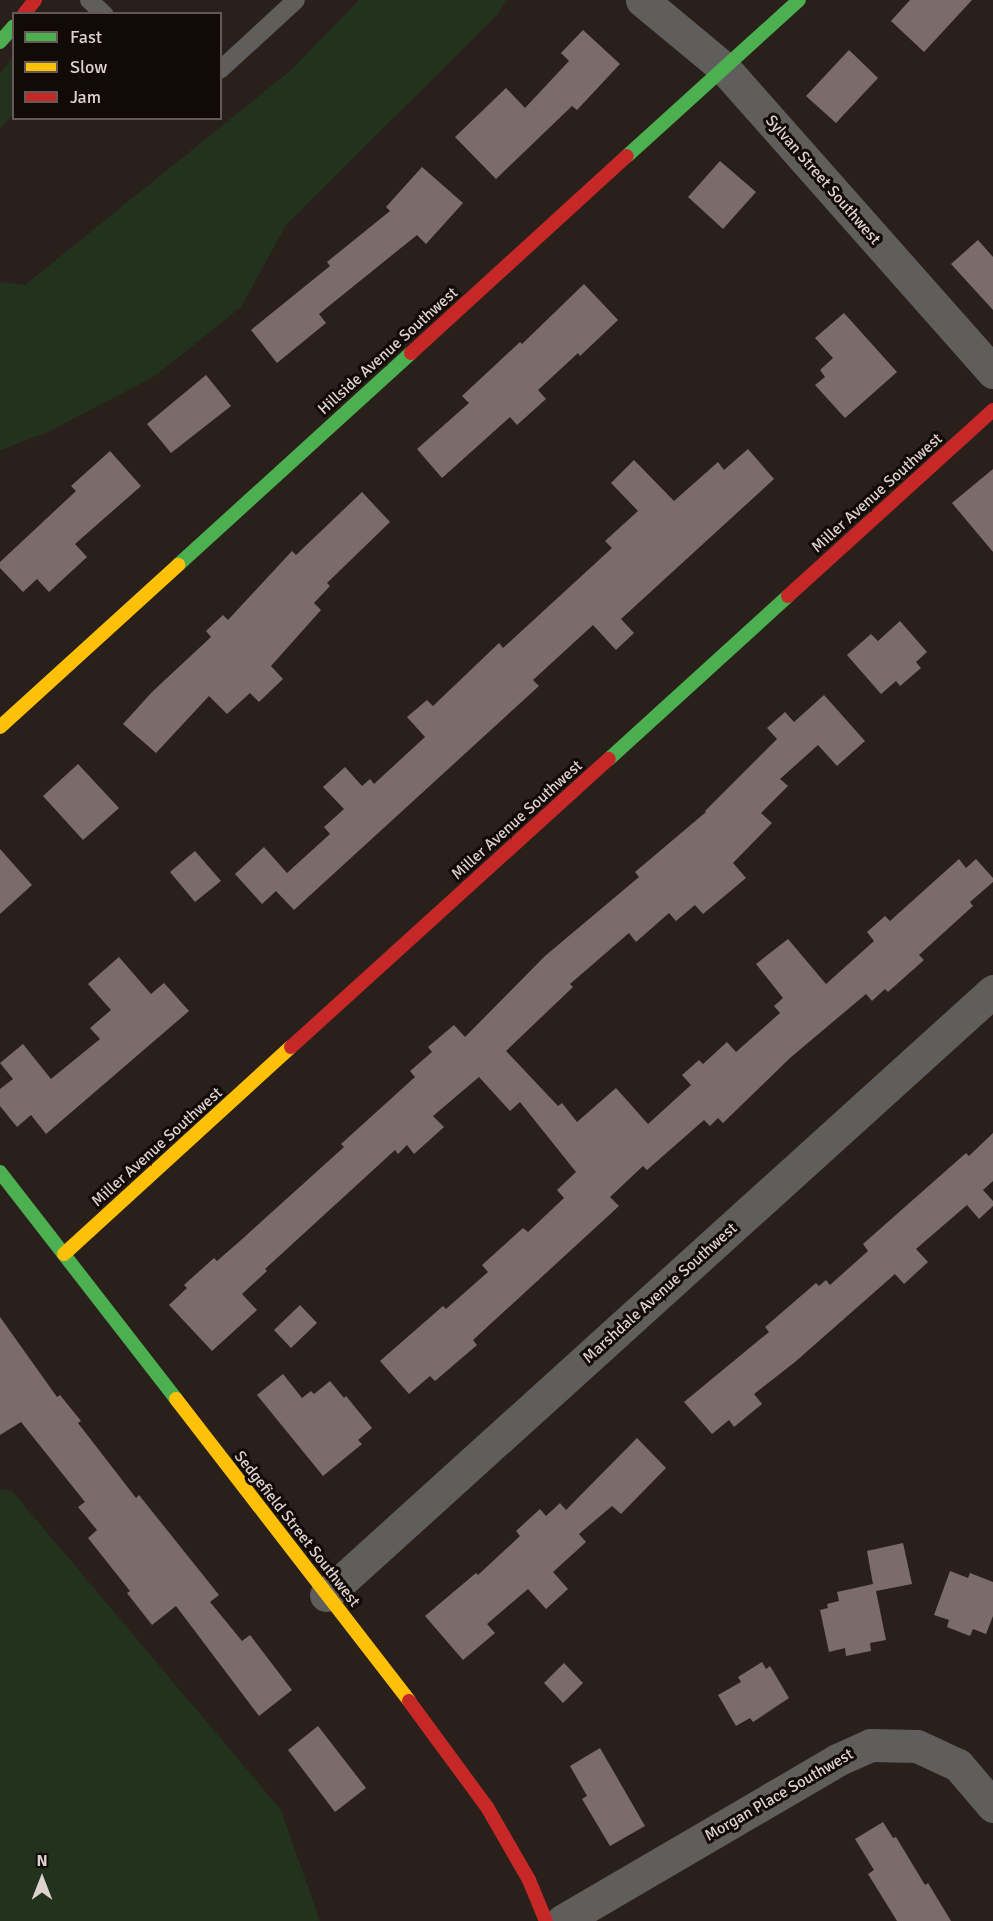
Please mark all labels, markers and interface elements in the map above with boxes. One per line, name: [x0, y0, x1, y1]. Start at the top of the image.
legend: [12, 12, 222, 120]
text: Fast: [70, 26, 102, 48]
text: Slow: [70, 56, 107, 78]
text: Jam: [70, 86, 101, 108]
street label: Sylvan Street Southwest: [762, 111, 884, 249]
street label: Hillside Avenue Southwest: [314, 283, 462, 419]
street label: Miller Avenue Southwest: [808, 429, 946, 557]
street label: Miller Avenue Southwest: [448, 756, 586, 884]
street label: Miller Avenue Southwest: [88, 1083, 226, 1211]
street label: Marshdale Avenue Southwest: [579, 1219, 741, 1367]
street label: Sedgefield Street Southwest: [230, 1447, 364, 1611]
street label: Morgan Place Southwest: [701, 1745, 857, 1845]
north arrow: [12, 1849, 72, 1909]
text: N: [36, 1851, 48, 1871]

